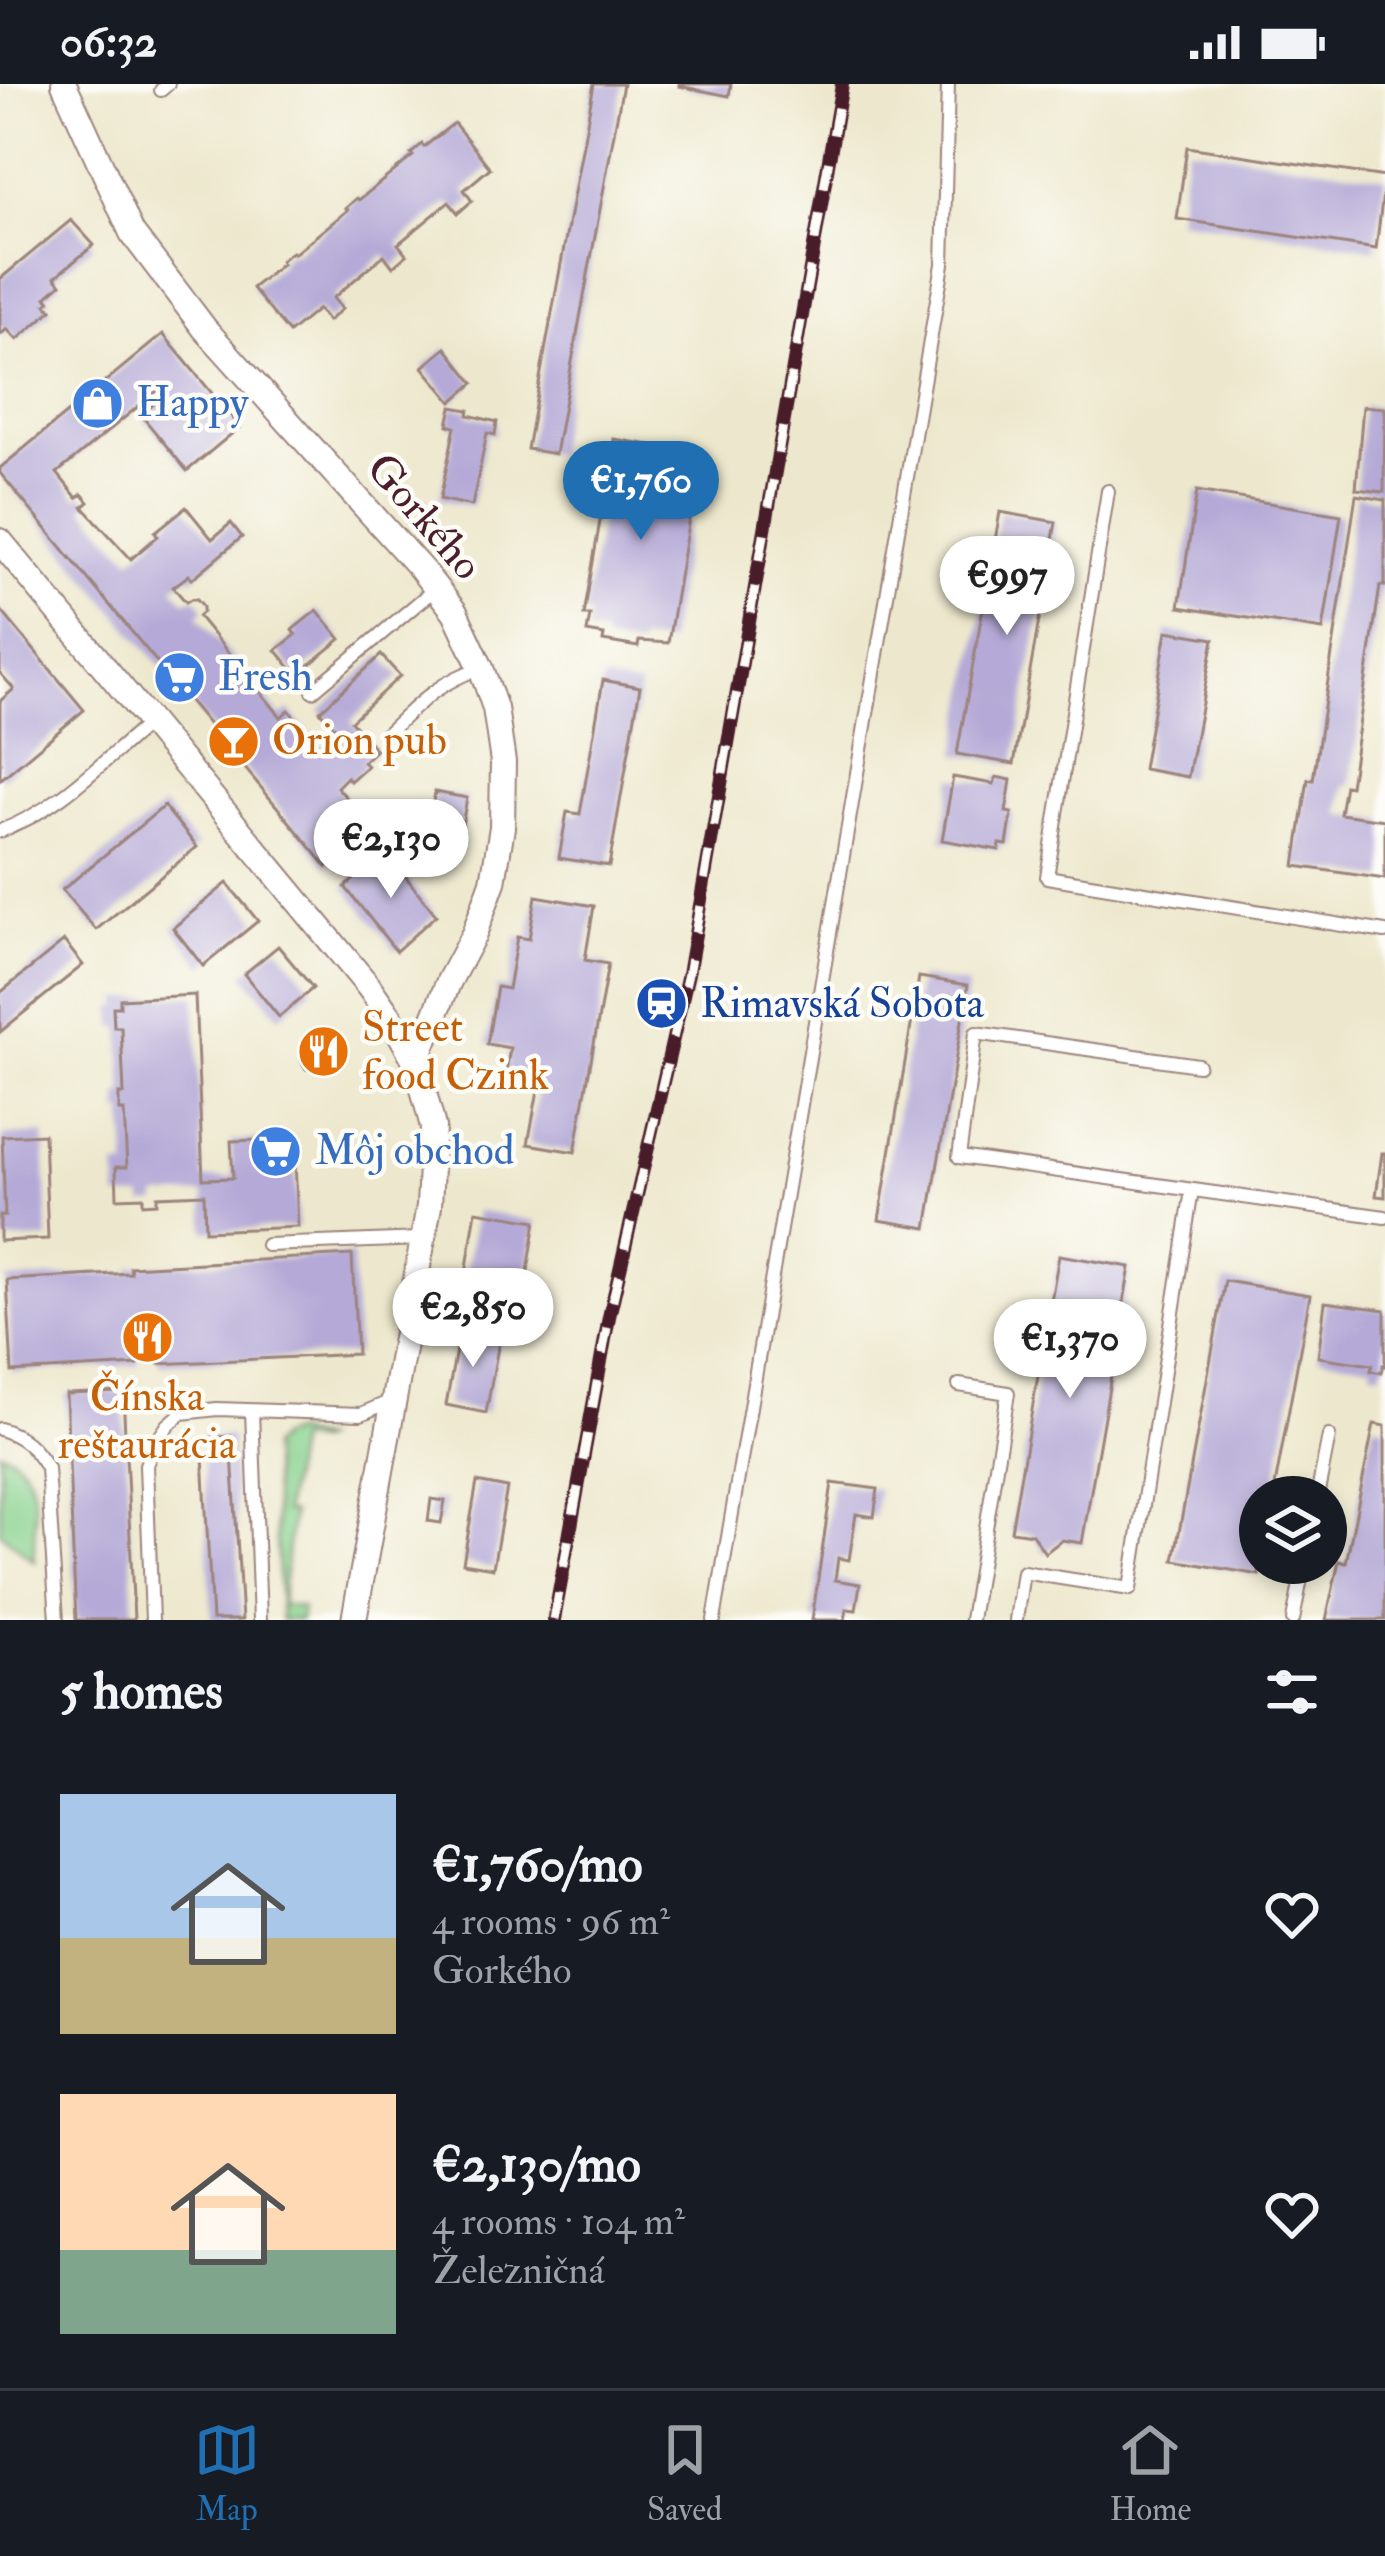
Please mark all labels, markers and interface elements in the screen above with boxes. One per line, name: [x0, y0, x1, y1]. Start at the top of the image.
text: 06:32: [60, 14, 157, 70]
shop icon: Happy: [69, 375, 125, 431]
place label: Happy: [136, 377, 249, 429]
pin: €1,760: [543, 441, 739, 543]
street label: Gorkého: [355, 443, 493, 591]
text: €1,760: [590, 455, 692, 504]
pin: €997: [936, 536, 1078, 638]
text: €997: [967, 550, 1047, 599]
supermarket icon: Fresh: [151, 649, 207, 705]
place label: Fresh: [218, 651, 313, 703]
bar icon: Orion pub: [205, 713, 261, 769]
place label: Orion pub: [272, 715, 447, 767]
pin: €2,130: [293, 799, 489, 901]
text: €2,130: [341, 813, 441, 862]
station icon: Rimavská Sobota: [633, 976, 689, 1032]
place label: Rimavská Sobota: [700, 978, 985, 1030]
place label: Street food Czink: [362, 1002, 549, 1102]
restaurant icon: Street food Czink: [295, 1024, 351, 1080]
supermarket icon: Môj obchod: [248, 1123, 304, 1179]
place label: Môj obchod: [315, 1125, 515, 1177]
pin: €2,850: [375, 1268, 571, 1370]
text: €2,850: [420, 1282, 526, 1331]
pin: €1,370: [972, 1299, 1168, 1401]
restaurant icon: Čínska reštaurácia: [119, 1310, 175, 1366]
text: €1,370: [1021, 1313, 1119, 1362]
place label: Čínska reštaurácia: [58, 1369, 237, 1471]
map controls: [1239, 1476, 1347, 1584]
button: layers: [1239, 1476, 1347, 1584]
icon: filters: [1259, 1659, 1325, 1725]
text: 5 homes: [60, 1660, 223, 1724]
text: €1,760/mo: [432, 1833, 643, 1897]
icon: home: [156, 1842, 300, 1986]
icon: heart: [1259, 1881, 1325, 1947]
text: 4 rooms · 96 m²: [432, 1897, 670, 1946]
text: Gorkého: [432, 1946, 572, 1995]
text: €2,130/mo: [432, 2133, 641, 2197]
icon: home: [156, 2142, 300, 2286]
icon: heart: [1259, 2181, 1325, 2247]
text: 4 rooms · 104 m²: [432, 2197, 685, 2246]
text: Železničná: [432, 2246, 605, 2295]
tab: Map: [194, 2417, 260, 2530]
tab: Saved: [647, 2417, 722, 2530]
tab: Home: [1110, 2417, 1191, 2530]

